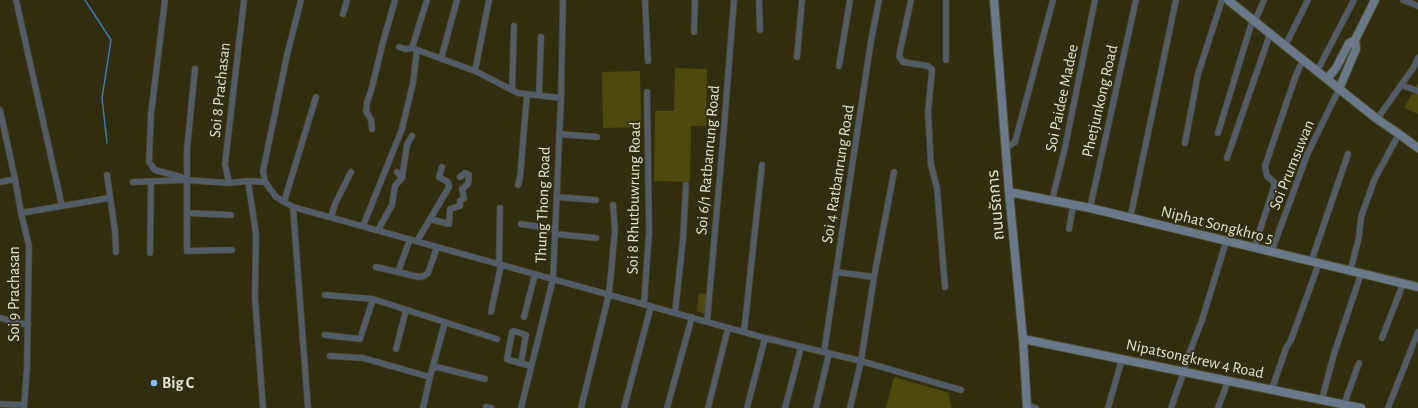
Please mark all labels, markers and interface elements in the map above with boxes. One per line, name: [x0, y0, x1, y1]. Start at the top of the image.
street label: Soi 8 Prachasan: [205, 41, 235, 139]
street label: Soi Paidee Madee: [1041, 43, 1083, 153]
street label: Phetjunkong Road: [1078, 43, 1122, 159]
street label: Soi 6/1 Ratbanrung Road: [692, 84, 724, 236]
street label: Soi 4 Ratbanrung Road: [818, 103, 858, 245]
street label: Soi Prumsuwan: [1265, 117, 1319, 213]
street label: Soi 8 Rhutbuwrung Road: [623, 121, 645, 275]
street label: Thung Thong Road: [531, 146, 555, 264]
street label: ถนนรัถการ: [983, 169, 1009, 241]
street label: Niphat Songkhro 5: [1159, 202, 1275, 248]
street label: Soi 9 Prachasan: [4, 246, 24, 342]
street label: Nipatsongkrew 4 Road: [1124, 335, 1266, 383]
place label: Big C: [162, 373, 194, 393]
marker: Big C: [149, 378, 159, 388]

